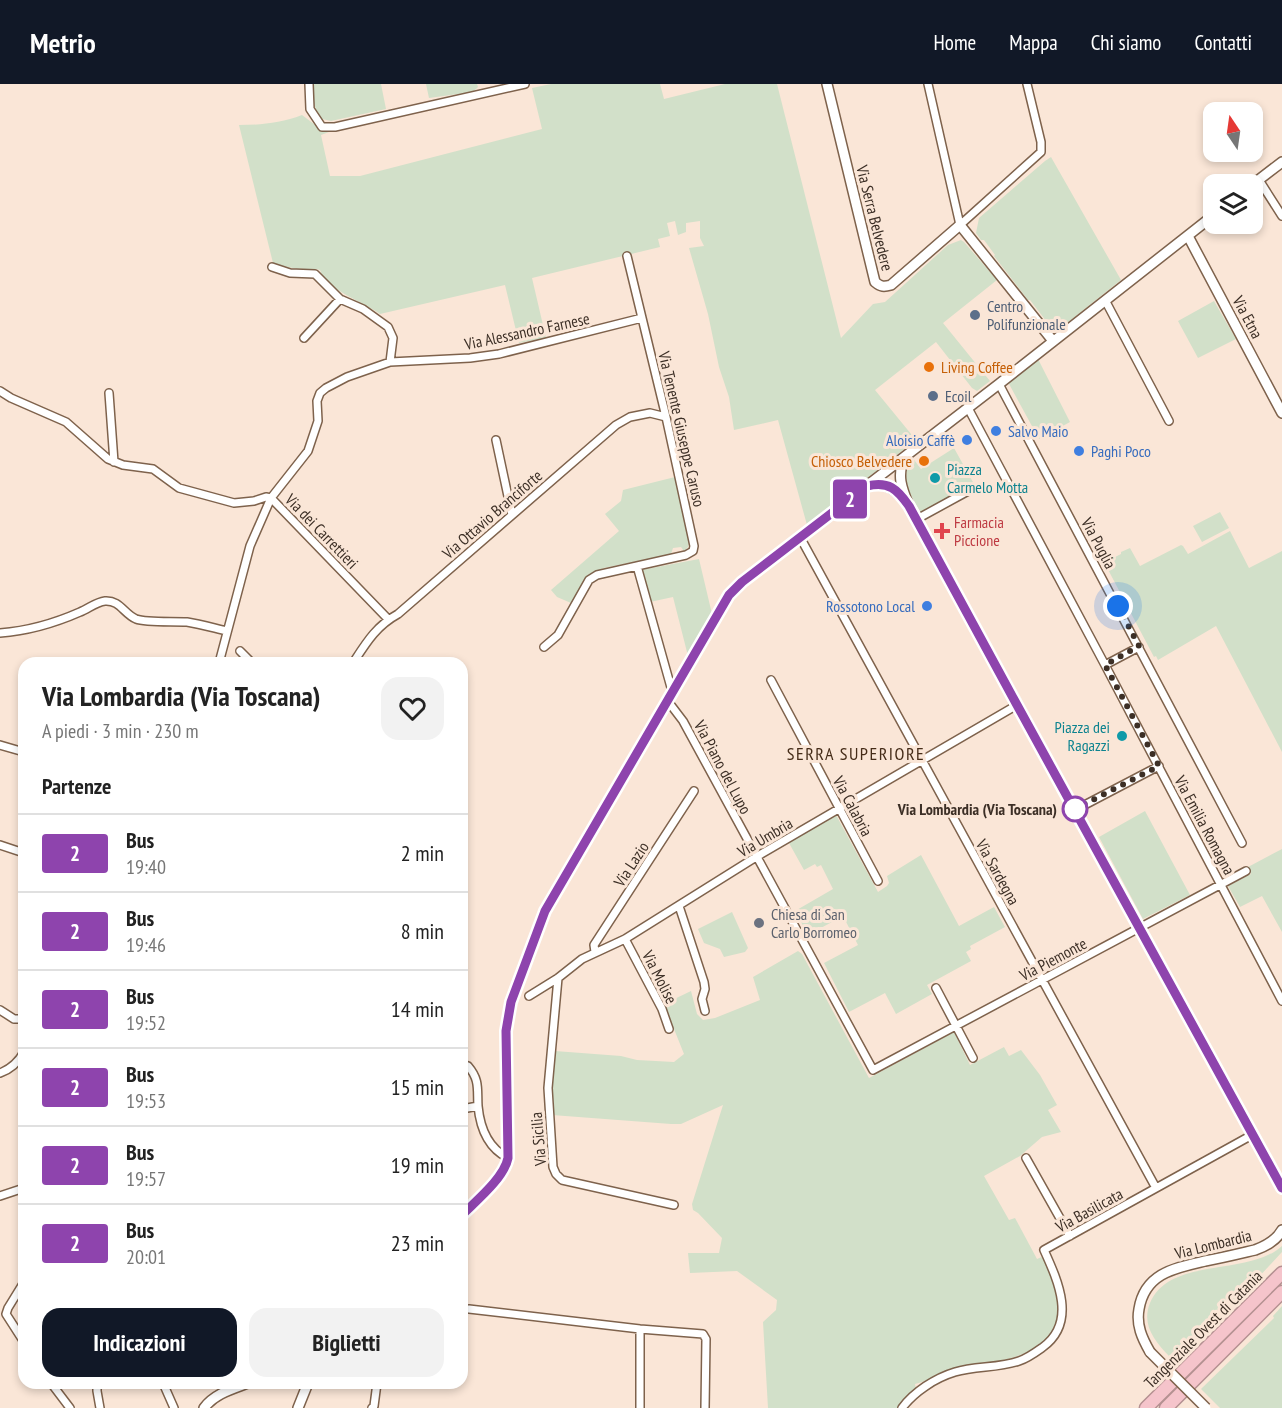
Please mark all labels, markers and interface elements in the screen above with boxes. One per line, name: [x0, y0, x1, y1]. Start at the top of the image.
text: Metrio: [30, 24, 96, 61]
text: Home: [934, 29, 976, 56]
text: Mappa: [1009, 29, 1058, 56]
text: Chi siamo: [1091, 29, 1161, 56]
text: Contatti: [1194, 29, 1252, 56]
north arrow: [1203, 102, 1263, 162]
map controls: [1203, 102, 1263, 234]
street label: Via Serra Belvedere: [852, 162, 898, 273]
button: layers: [1203, 174, 1263, 234]
street label: Via Etna: [1228, 291, 1267, 342]
place label: Centro Polifunzionale: [987, 296, 1066, 334]
street label: Via Alessandro Farnese: [462, 308, 591, 354]
marker: Centro Polifunzionale: [968, 308, 982, 322]
street label: Via Tenente Giuseppe Caruso: [654, 348, 710, 509]
place label: Living Coffee: [941, 357, 1013, 377]
marker: Living Coffee: [922, 360, 936, 374]
place label: Ecoil: [945, 386, 972, 406]
marker: Ecoil: [926, 389, 940, 403]
place label: Salvo Maio: [1008, 421, 1069, 441]
marker: Salvo Maio: [989, 424, 1003, 438]
place label: Aloisio Caffè: [886, 430, 955, 450]
marker: Aloisio Caffè: [960, 433, 974, 447]
place label: Paghi Poco: [1091, 441, 1151, 461]
marker: Paghi Poco: [1072, 444, 1086, 458]
place label: Chiosco Belvedere: [811, 451, 912, 471]
marker: Chiosco Belvedere: [917, 454, 931, 468]
place label: Piazza Carmelo Motta: [947, 459, 1028, 497]
street label: Via Ottavio Branciforte: [437, 465, 546, 563]
marker: Piazza Carmelo Motta: [928, 471, 942, 485]
line badge: 2: [830, 480, 870, 518]
text: 2: [845, 486, 855, 513]
street label: Via dei Carrettieri: [281, 489, 363, 573]
place label: Farmacia Piccione: [954, 512, 1004, 550]
street label: Via Puglia: [1077, 513, 1121, 572]
marker: Farmacia Piccione: [935, 524, 949, 538]
your location: [1103, 591, 1133, 621]
place label: Rossotono Local: [826, 596, 915, 616]
marker: Rossotono Local: [920, 599, 934, 613]
text: Via Lombardia (Via Toscana): [42, 677, 321, 714]
button: heart: [381, 677, 444, 740]
street label: Via Piano del Lupo: [690, 716, 756, 817]
place label: Piazza dei Ragazzi: [1055, 717, 1110, 755]
text: A piedi · 3 min · 230 m: [42, 718, 198, 744]
marker: Piazza dei Ragazzi: [1115, 729, 1129, 743]
district label: SERRA SUPERIORE: [787, 742, 925, 765]
street label: Via Calabria: [828, 771, 877, 840]
street label: Via Emilia Romagna: [1170, 771, 1240, 878]
text: Partenze: [42, 772, 111, 800]
marker: Via Lombardia (Via Toscana): [1062, 796, 1088, 822]
place label: Via Lombardia (Via Toscana): [897, 799, 1057, 819]
street label: Via Umbria: [733, 813, 796, 862]
text: Bus: [126, 826, 154, 854]
street label: Via Sardegna: [971, 835, 1024, 908]
street label: Via Lazio: [609, 838, 653, 891]
text: 2 min: [401, 839, 444, 867]
text: 2: [70, 840, 80, 867]
text: 19:40: [126, 854, 166, 880]
text: Bus: [126, 904, 154, 932]
place label: Chiesa di San Carlo Borromeo: [771, 904, 857, 942]
marker: Chiesa di San Carlo Borromeo: [752, 916, 766, 930]
text: 8 min: [401, 917, 444, 945]
text: 2: [70, 918, 80, 945]
text: 19:46: [126, 932, 166, 958]
street label: Via Piemonte: [1015, 933, 1090, 985]
street label: Via Molise: [638, 946, 682, 1007]
text: Bus: [126, 982, 154, 1010]
text: 14 min: [391, 995, 444, 1023]
text: 2: [70, 996, 80, 1023]
text: 19:52: [126, 1010, 166, 1036]
text: Bus: [126, 1060, 154, 1088]
text: 15 min: [391, 1073, 444, 1101]
text: 2: [70, 1074, 80, 1101]
text: 19:53: [126, 1088, 166, 1114]
street label: Via Sicilia: [526, 1111, 550, 1168]
text: Bus: [126, 1138, 154, 1166]
text: 19 min: [391, 1151, 444, 1179]
text: 2: [70, 1152, 80, 1179]
text: 19:57: [126, 1166, 166, 1192]
street label: Via Basilicata: [1051, 1183, 1126, 1237]
text: Bus: [126, 1216, 154, 1244]
street label: Via Lombardia: [1172, 1225, 1253, 1263]
text: 23 min: [391, 1229, 444, 1257]
text: 2: [70, 1230, 80, 1257]
text: 20:01: [126, 1244, 166, 1270]
street label: Tangenziale Ovest di Catania: [1140, 1266, 1266, 1392]
button: Indicazioni: [42, 1308, 237, 1377]
button: Biglietti: [249, 1308, 444, 1377]

